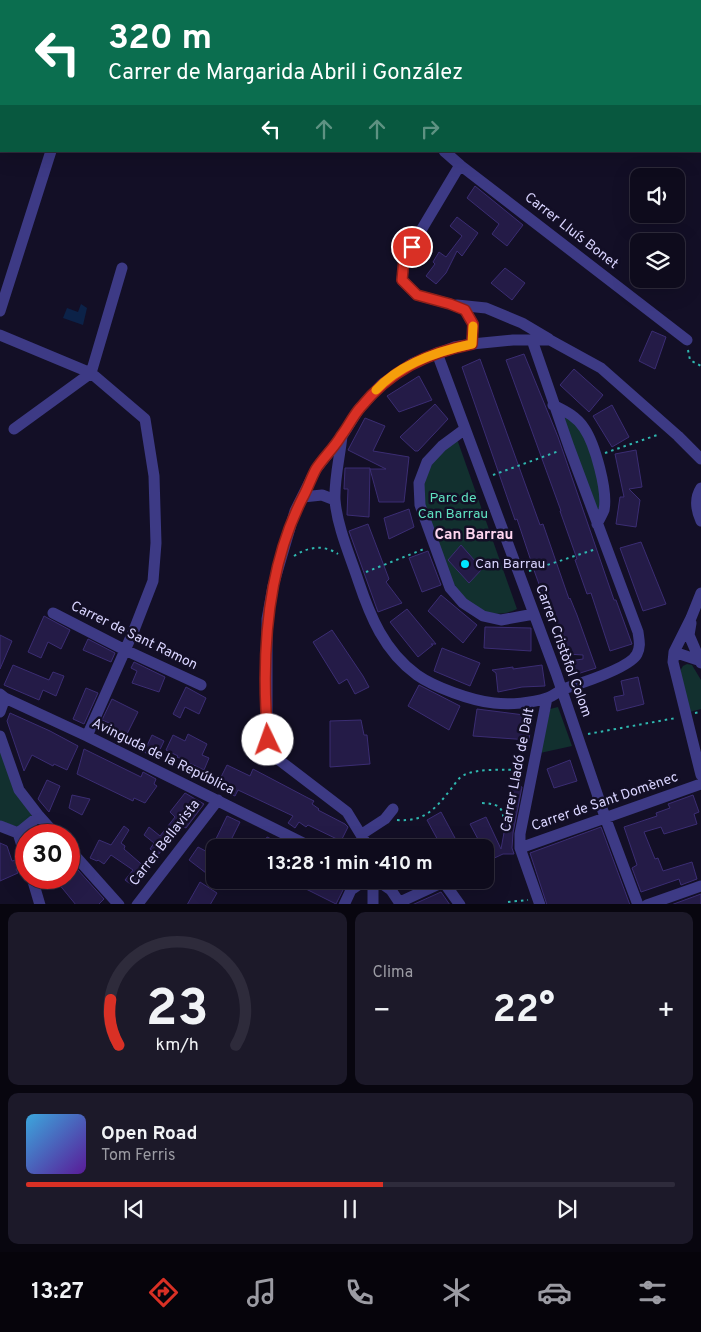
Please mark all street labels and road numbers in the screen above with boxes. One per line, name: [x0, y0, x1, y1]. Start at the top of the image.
street label: Carrer Lluís Bonet: [521, 189, 621, 273]
street label: Carrer Cristòfol Colom: [531, 582, 595, 720]
street label: Carrer de Sant Ramon: [68, 598, 200, 674]
street label: Carrer Lladó de Dalt: [498, 707, 538, 833]
street label: Avinguda de la República: [89, 715, 237, 799]
street label: Carrer de Sant Domènec: [529, 769, 681, 835]
street label: Carrer Bellavista: [126, 797, 204, 889]

